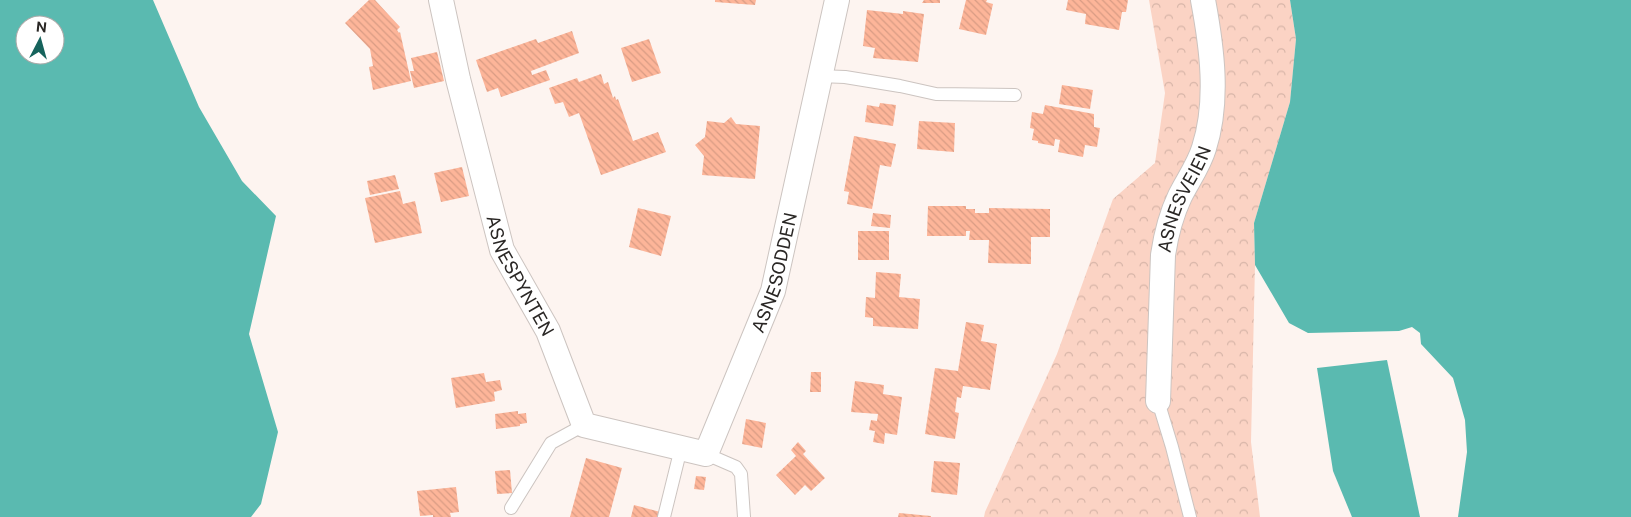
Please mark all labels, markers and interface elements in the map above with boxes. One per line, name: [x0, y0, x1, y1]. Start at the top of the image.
north arrow: [15, 15, 65, 65]
text: N: [35, 19, 48, 36]
street label: ASNESVEIEN: [1153, 143, 1215, 254]
street label: ASNESODDEN: [747, 210, 801, 336]
street label: ASNESPYNTEN: [483, 213, 559, 340]

